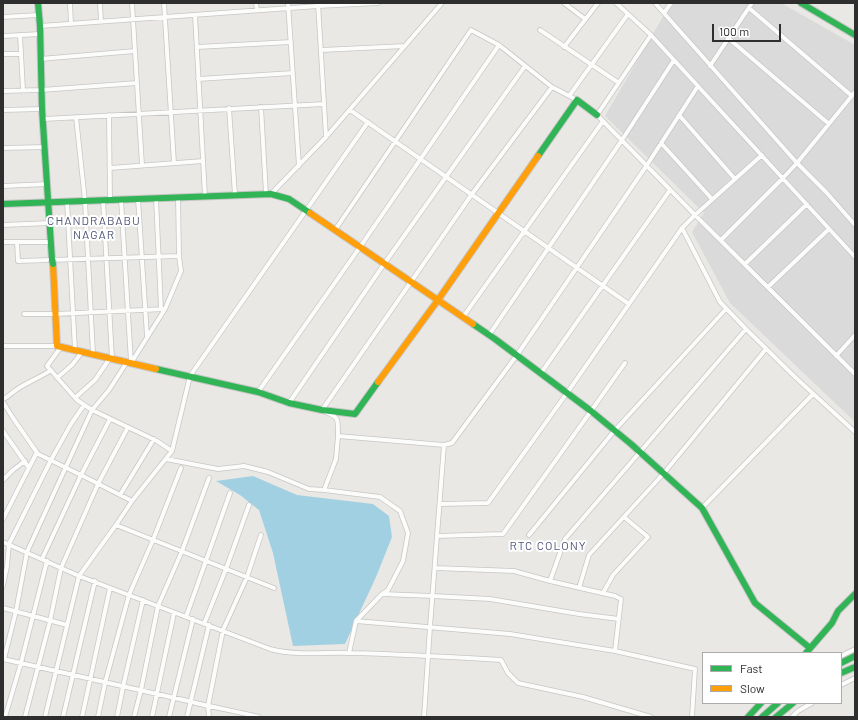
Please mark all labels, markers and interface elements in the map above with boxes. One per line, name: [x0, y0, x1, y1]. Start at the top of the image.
scale bar: [714, 16, 783, 42]
text: 100 m: [719, 24, 749, 38]
district label: CHANDRABABU NAGAR: [47, 214, 141, 242]
district label: RTC COLONY: [509, 539, 587, 553]
legend: [702, 652, 842, 704]
text: Fast: [740, 661, 763, 675]
text: Slow: [740, 681, 765, 695]

